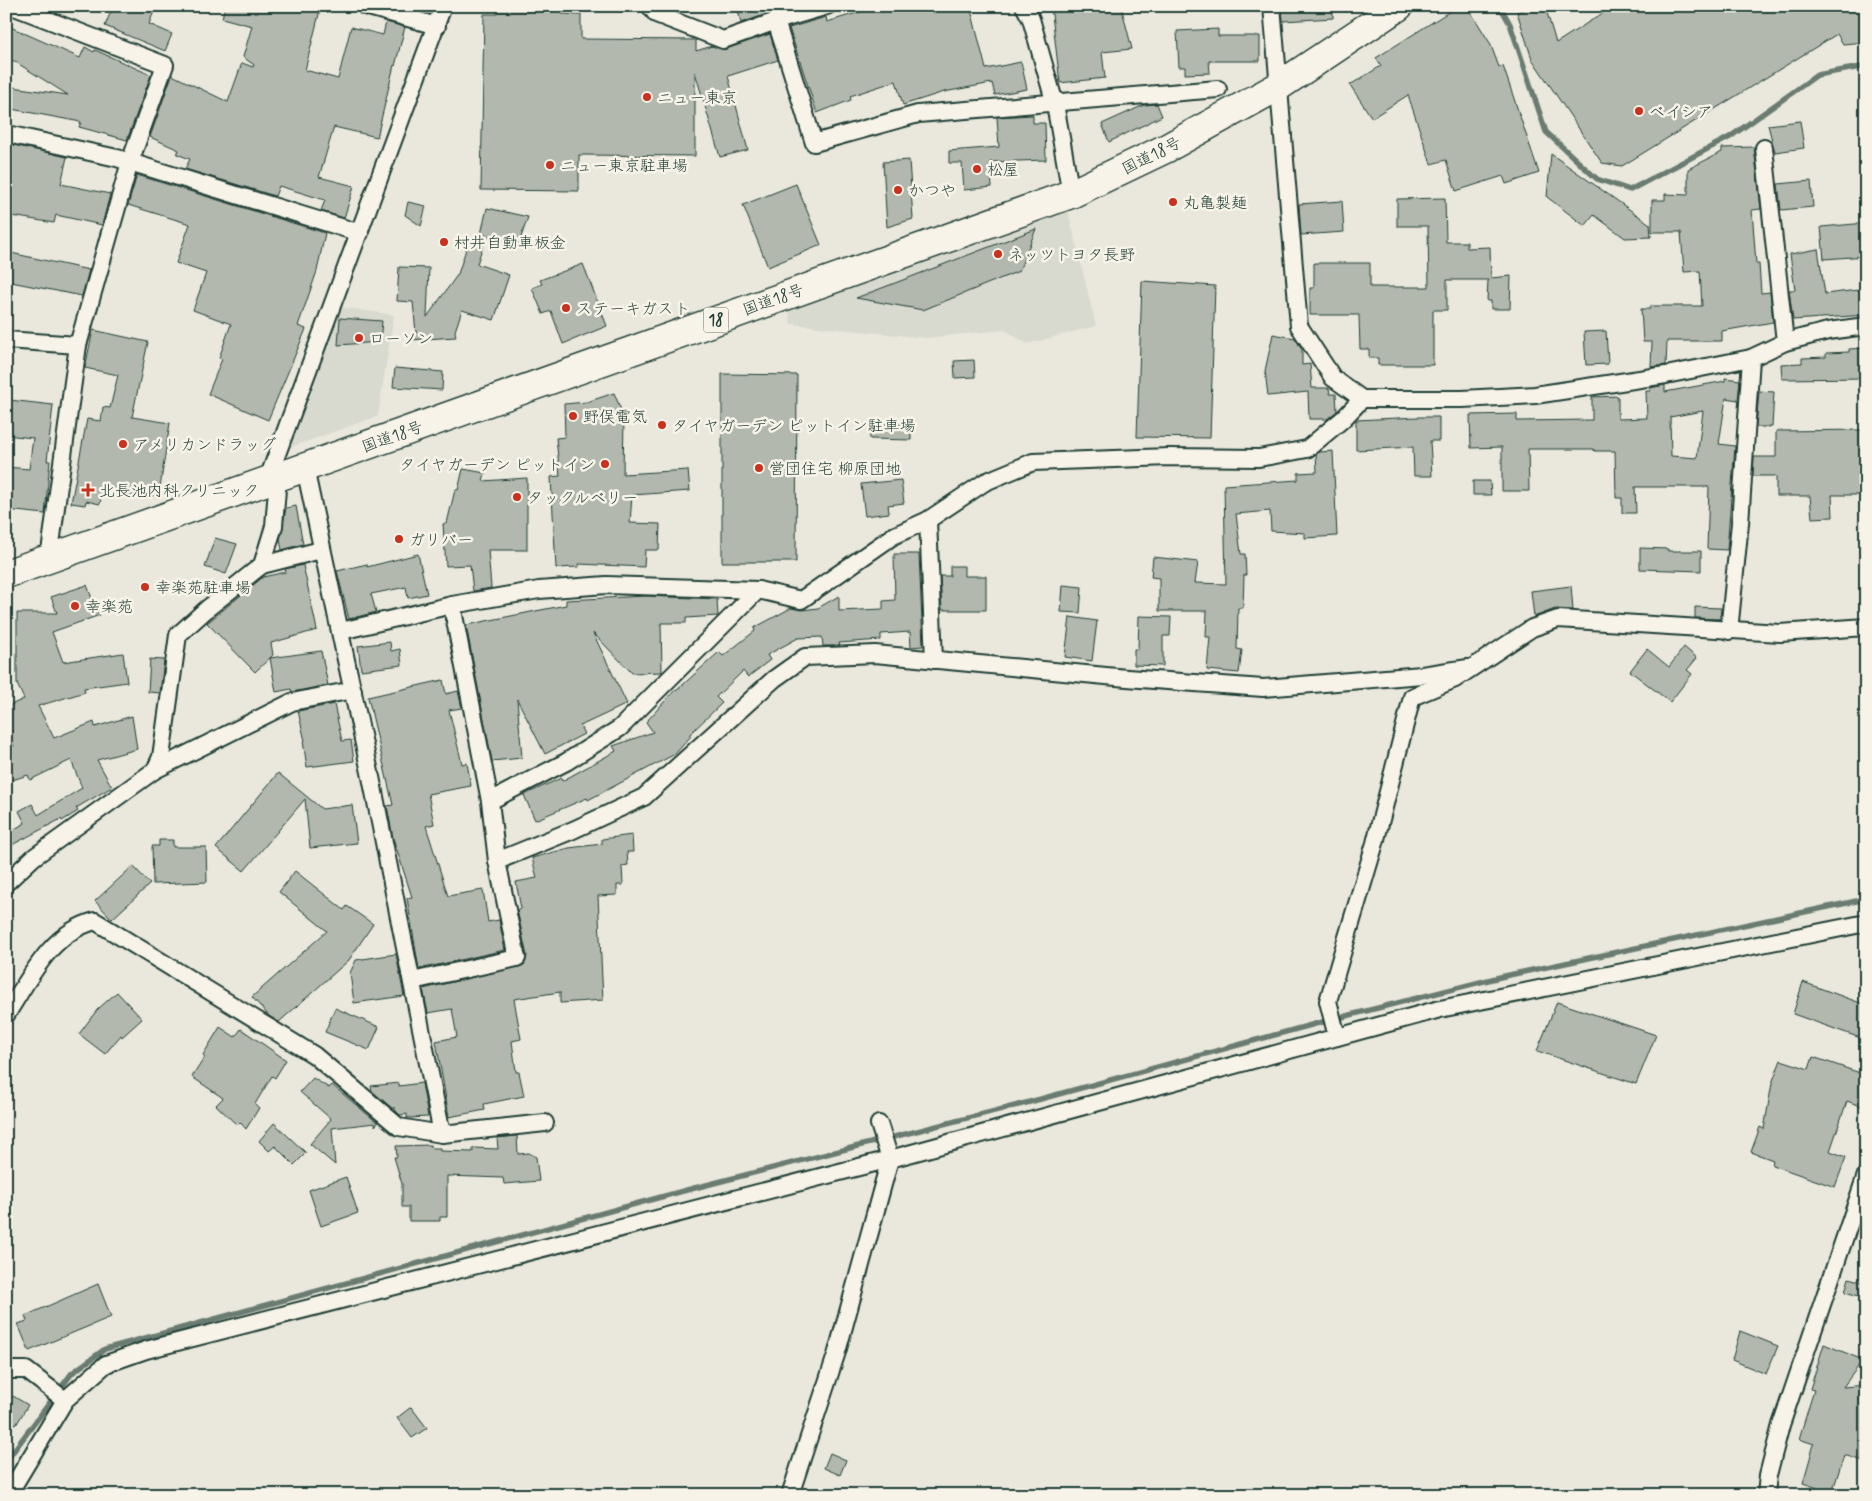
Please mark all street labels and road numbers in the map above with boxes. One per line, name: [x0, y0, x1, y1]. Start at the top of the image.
street label: 国道18号: [1118, 132, 1185, 180]
street label: 国道18号: [740, 280, 807, 321]
road number: 18: [704, 308, 728, 332]
street label: 国道18号: [359, 417, 426, 458]

